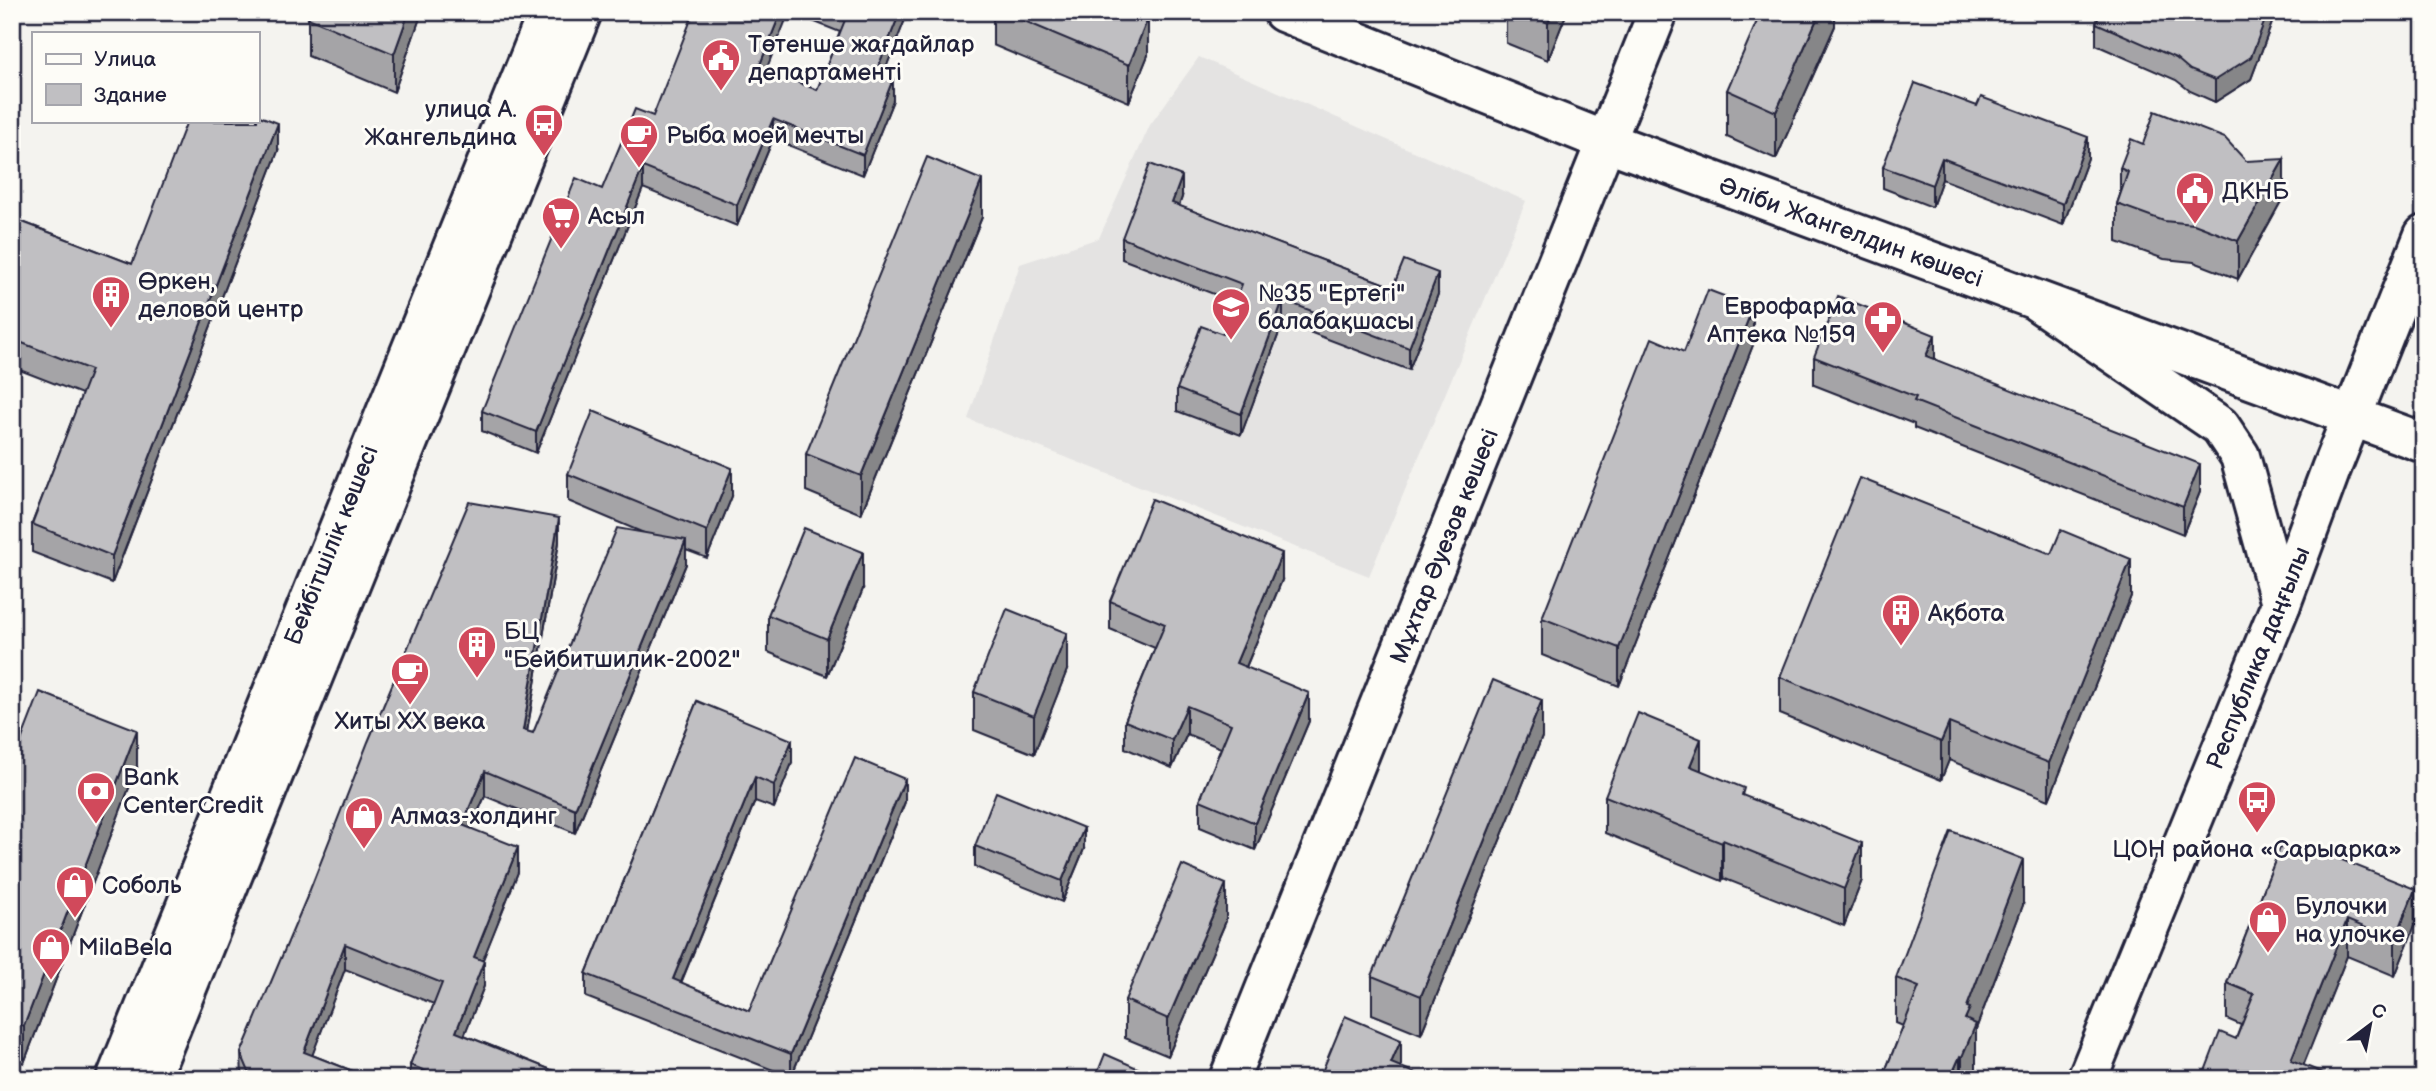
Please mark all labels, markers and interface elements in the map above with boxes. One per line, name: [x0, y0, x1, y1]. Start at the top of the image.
place label: Төтенше жағдайлар департаменті: [748, 30, 975, 87]
legend: [32, 32, 259, 122]
public building icon: Төтенше жағдайлар департаменті: [700, 37, 742, 92]
text: Улица: [94, 47, 157, 72]
text: Здание: [94, 83, 167, 108]
place label: улица А. Жангельдина: [364, 95, 517, 152]
bus stop icon: улица А. Жангельдина: [523, 102, 565, 157]
cafe icon: Рыба моей мечты: [618, 114, 660, 169]
place label: Рыба моей мечты: [666, 121, 864, 150]
public building icon: ДКНБ: [2174, 170, 2216, 225]
street label: Әліби Жангелдин көшесі: [1715, 171, 1987, 294]
place label: ДКНБ: [2222, 177, 2289, 206]
supermarket icon: Асыл: [540, 195, 582, 250]
place label: Асыл: [587, 202, 645, 231]
place label: Өркен, деловой центр: [138, 267, 304, 324]
building icon: Өркен, деловой центр: [90, 274, 132, 329]
place label: №35 "Ертегі" балабақшасы: [1258, 279, 1414, 336]
school or university icon: №35 "Ертегі" балабақшасы: [1210, 286, 1252, 341]
place label: Еврофарма Аптека №159: [1706, 292, 1856, 349]
pharmacy icon: Еврофарма Аптека №159: [1862, 299, 1904, 354]
street label: Мұхтар Әуезов көшесі: [1384, 424, 1505, 668]
street label: Бейбітшілік көшесі: [278, 441, 385, 649]
street label: Республика даңғылы: [2200, 542, 2316, 774]
building icon: Ақбота: [1880, 592, 1922, 647]
place label: Ақбота: [1927, 599, 2005, 628]
place label: БЦ "Бейбитшилик-2002": [504, 617, 740, 674]
building icon: БЦ "Бейбитшилик-2002": [456, 624, 498, 679]
cafe icon: Хиты ХХ века: [389, 651, 431, 706]
place label: Хиты ХХ века: [335, 707, 485, 736]
place label: Bank CenterCredit: [123, 763, 264, 820]
bank icon: Bank CenterCredit: [75, 770, 117, 825]
bus stop icon: ЦОН района «Сарыарка»: [2236, 779, 2278, 834]
shop icon: Алмаз-холдинг: [343, 795, 385, 850]
place label: Алмаз-холдинг: [390, 802, 557, 831]
place label: ЦОН района «Сарыарка»: [2112, 835, 2402, 864]
shop icon: Соболь: [54, 864, 96, 919]
place label: Соболь: [102, 871, 182, 900]
place label: Булочки на улочке: [2295, 892, 2405, 949]
shop icon: Булочки на улочке: [2247, 899, 2289, 954]
shop icon: MilaBela: [30, 926, 72, 981]
place label: MilaBela: [78, 933, 173, 962]
north arrow: [2334, 990, 2404, 1060]
text: С: [2367, 999, 2390, 1025]

